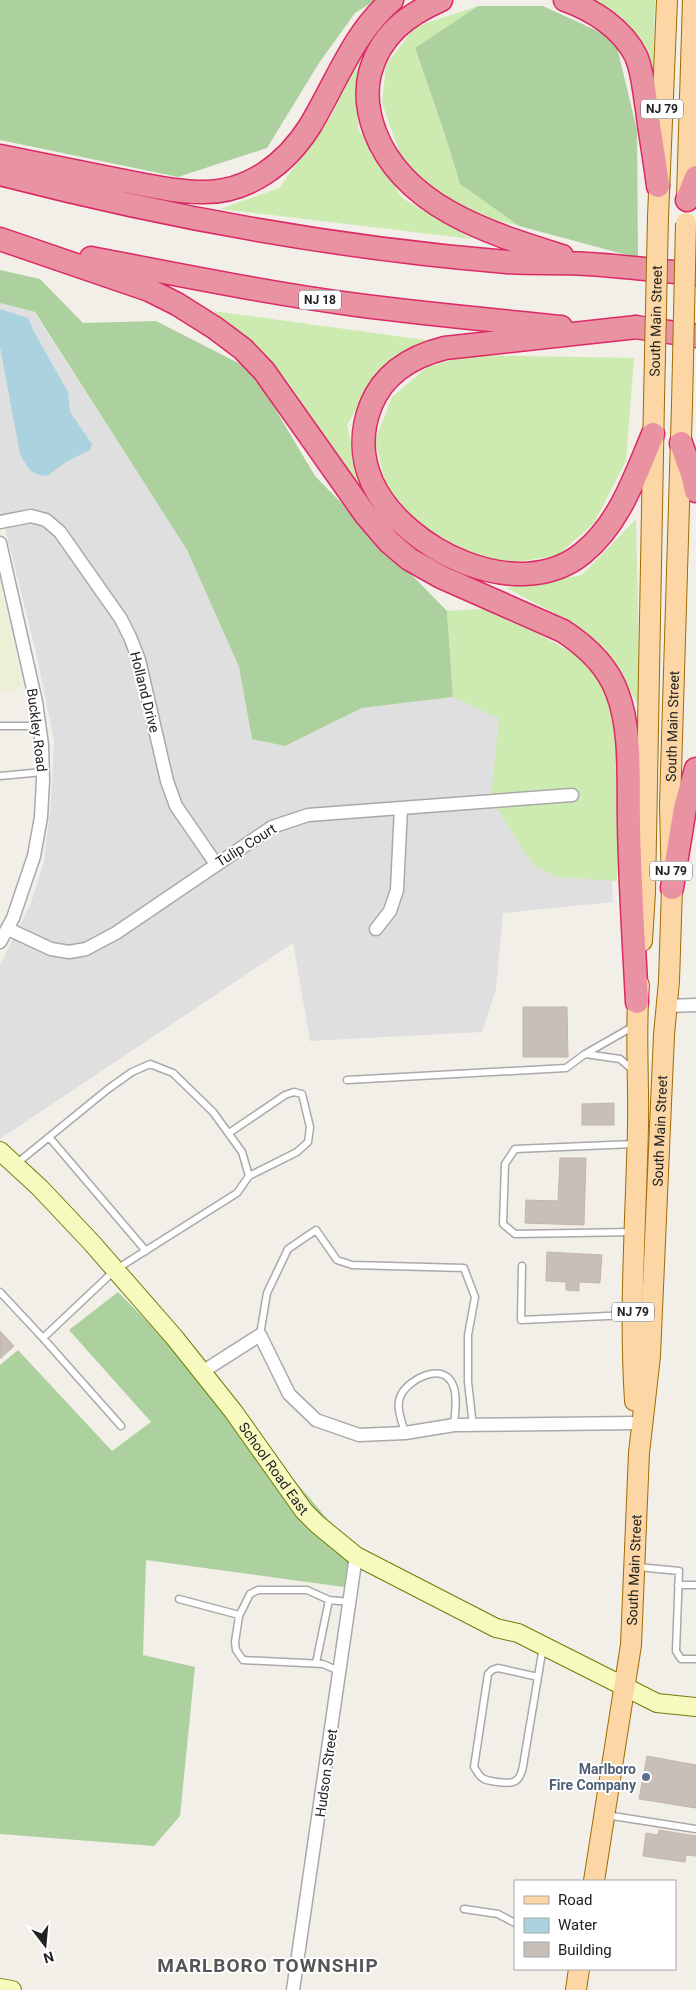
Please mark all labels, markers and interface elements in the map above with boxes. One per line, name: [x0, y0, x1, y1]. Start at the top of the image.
road number: NJ 79: [641, 100, 683, 118]
street label: South Main Street: [647, 265, 665, 377]
road number: NJ 18: [299, 290, 341, 310]
street label: Holland Drive: [127, 650, 163, 734]
street label: South Main Street: [663, 670, 682, 782]
street label: Buckley Road: [24, 687, 50, 773]
street label: Tulip Court: [213, 820, 279, 870]
road number: NJ 79: [650, 861, 692, 880]
street label: South Main Street: [649, 1075, 670, 1187]
road number: NJ 79: [612, 1302, 654, 1321]
street label: School Road East: [236, 1419, 312, 1519]
street label: South Main Street: [624, 1514, 644, 1626]
street label: Hudson Street: [312, 1727, 340, 1818]
place label: Marlboro Fire Company: [549, 1761, 637, 1793]
marker: Marlboro Fire Company: [640, 1771, 652, 1783]
legend: [514, 1880, 676, 1970]
text: Road: [558, 1891, 592, 1909]
text: Water: [558, 1916, 597, 1934]
north arrow: [20, 1920, 70, 1970]
text: Building: [558, 1941, 612, 1959]
text: N: [42, 1948, 56, 1967]
district label: MARLBORO TOWNSHIP: [157, 1954, 379, 1977]

